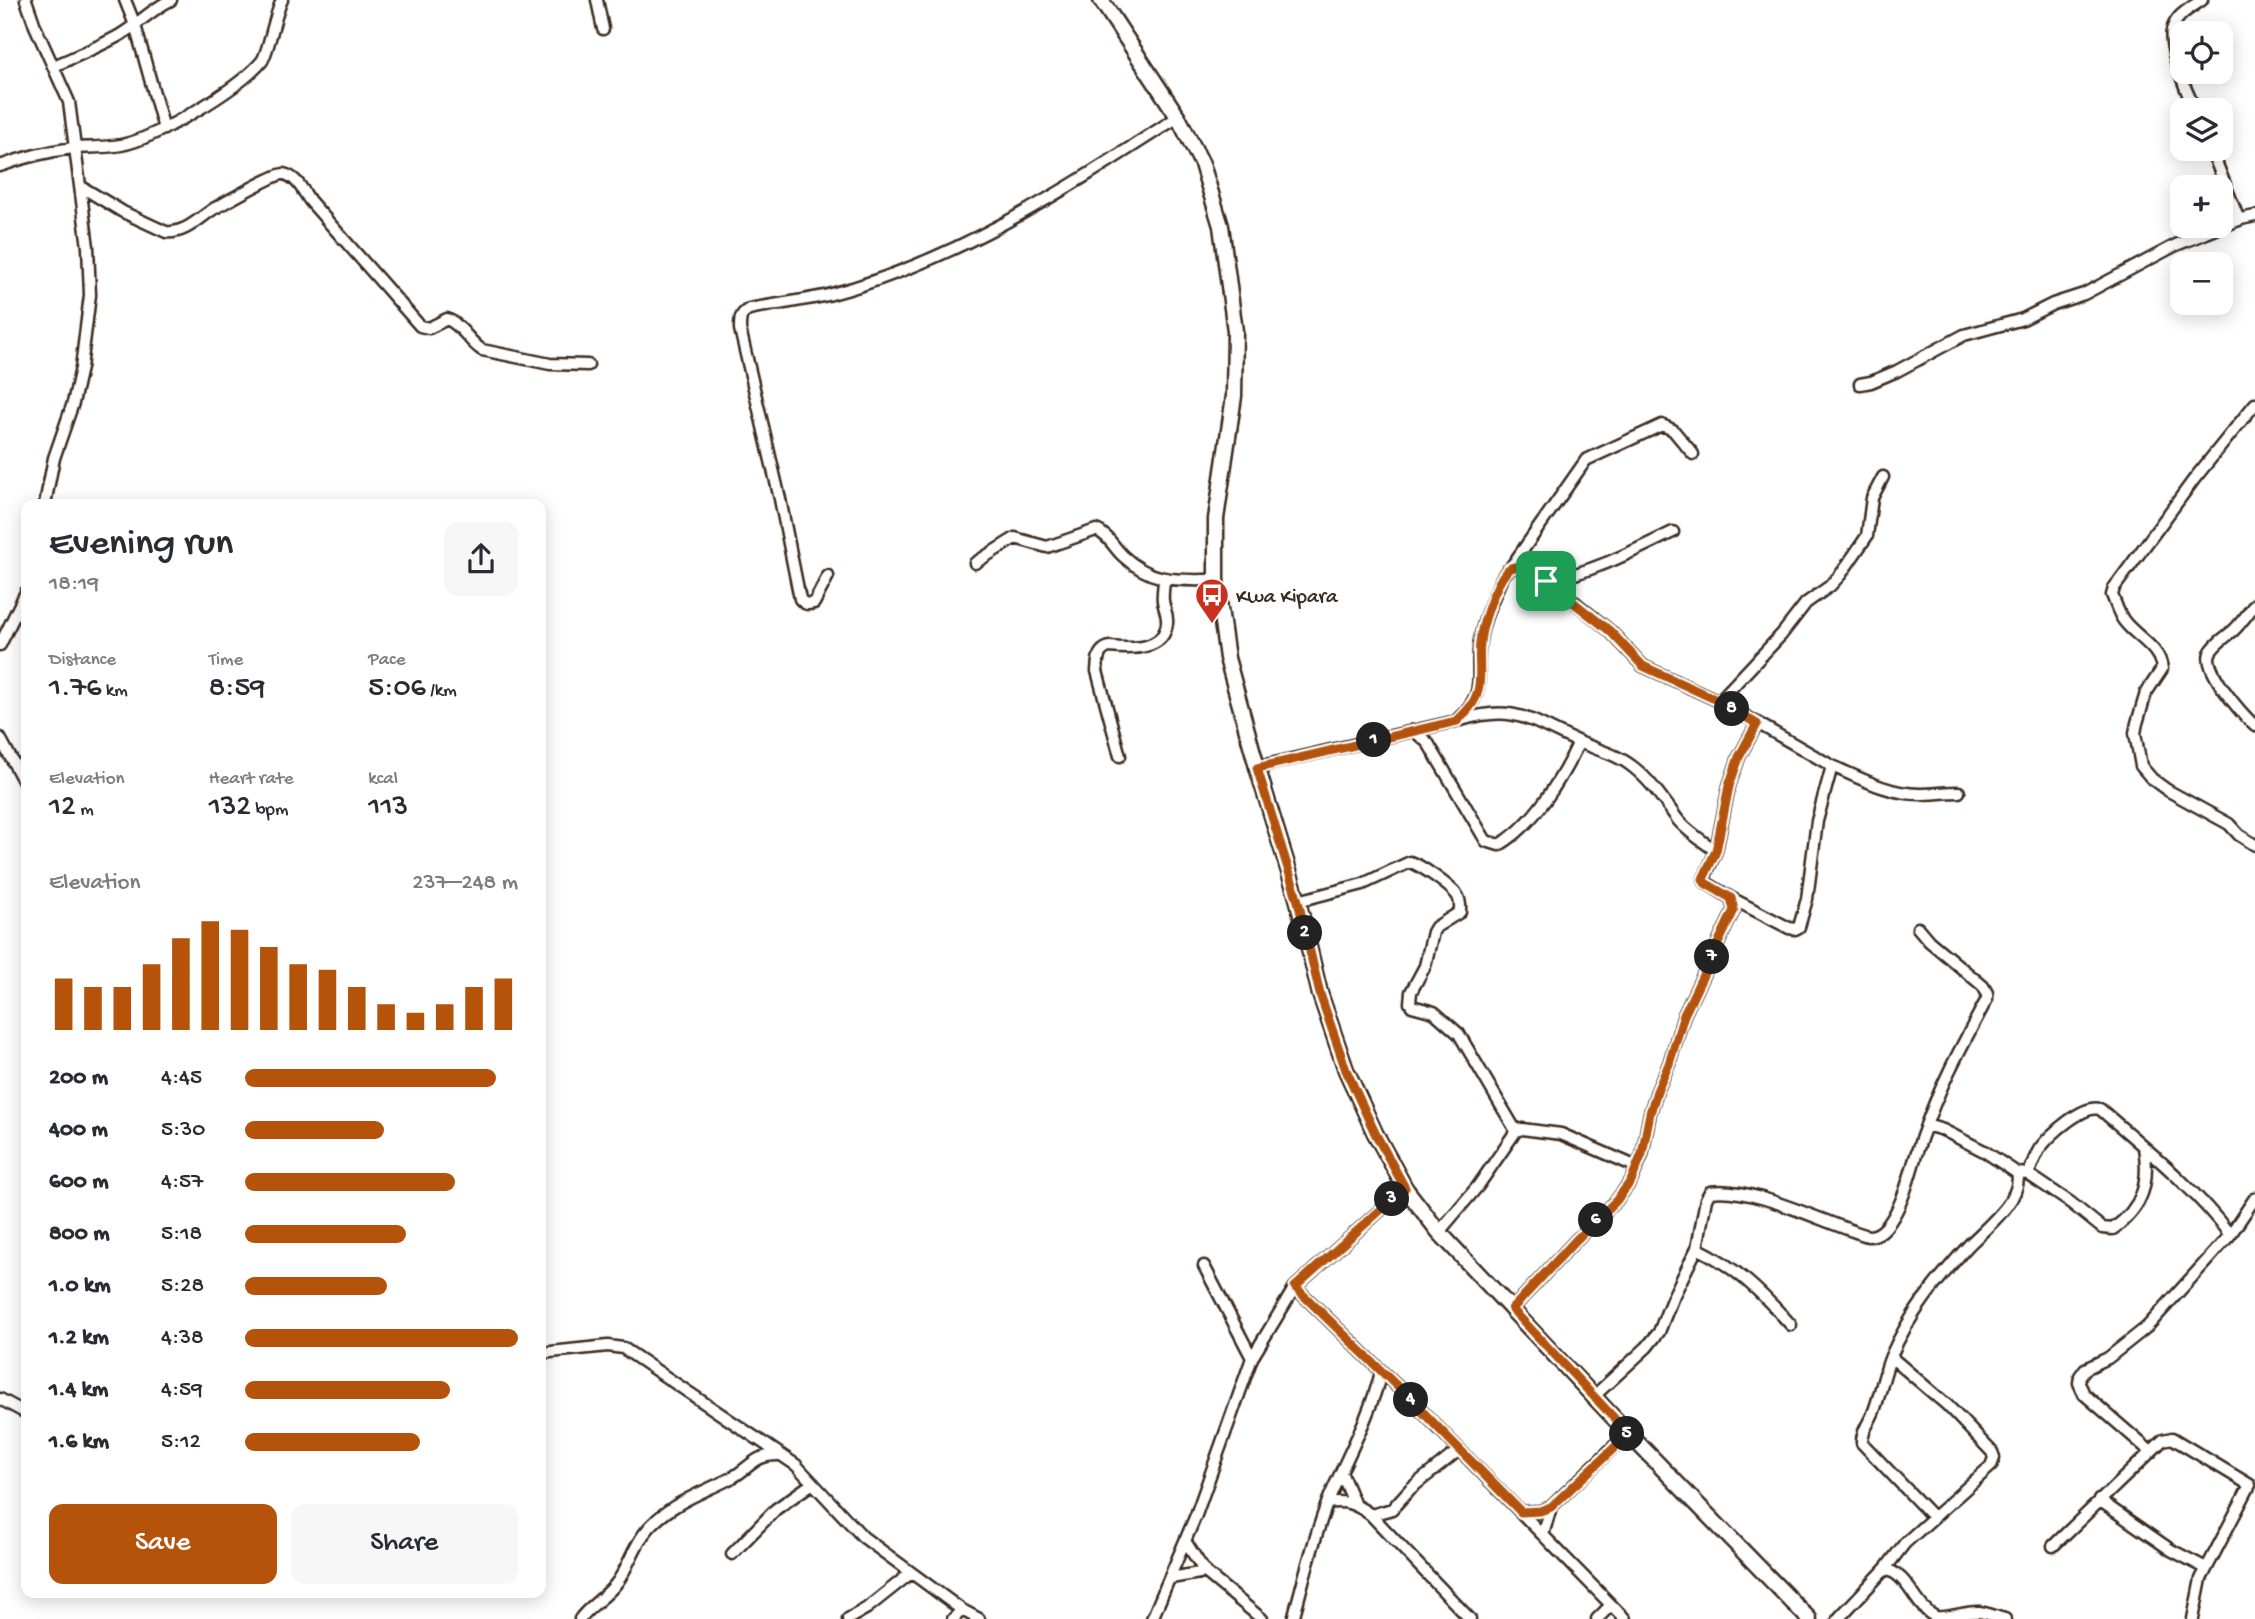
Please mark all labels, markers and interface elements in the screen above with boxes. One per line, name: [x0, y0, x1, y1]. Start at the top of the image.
map controls: [2170, 21, 2233, 315]
button: locate: [2170, 21, 2233, 84]
button: layers: [2170, 98, 2233, 161]
button: +: [2170, 175, 2233, 238]
button: −: [2170, 252, 2233, 315]
button: share: [444, 522, 518, 596]
text: Evening run: [49, 523, 233, 567]
pin: [1516, 551, 1576, 611]
icon: arrive: [1527, 562, 1565, 600]
text: 18:19: [49, 571, 99, 598]
bus stop icon: Kwa Kipara: [1193, 576, 1231, 625]
place label: Kwa Kipara: [1236, 586, 1339, 611]
text: Distance: [49, 649, 116, 672]
text: Time: [209, 649, 243, 672]
text: Pace: [368, 649, 406, 672]
text: 1.76: [49, 672, 101, 707]
text: 8:59: [209, 672, 265, 707]
text: 5:06: [368, 672, 426, 707]
text: km: [101, 680, 128, 703]
text: /km: [426, 680, 457, 703]
pin: 8: [1714, 692, 1750, 726]
text: 8: [1726, 697, 1737, 720]
pin: 1: [1356, 722, 1392, 758]
text: 1: [1370, 728, 1377, 751]
text: Elevation: [49, 768, 125, 791]
text: Heart rate: [209, 768, 294, 791]
text: kcal: [368, 768, 398, 791]
text: 12: [49, 791, 76, 826]
text: 132: [209, 791, 251, 826]
text: 113: [368, 791, 408, 826]
text: m: [76, 799, 94, 822]
text: bpm: [251, 799, 288, 822]
text: Elevation: [49, 870, 140, 897]
text: 237–248 m: [412, 870, 518, 897]
pin: 2: [1288, 916, 1322, 950]
text: 2: [1300, 921, 1309, 944]
pin: 7: [1694, 940, 1730, 974]
text: 7: [1707, 945, 1716, 968]
text: 200 m: [49, 1065, 108, 1092]
text: 4:45: [161, 1065, 202, 1092]
text: 400 m: [49, 1117, 108, 1144]
text: 5:30: [161, 1117, 205, 1144]
text: 600 m: [49, 1169, 109, 1196]
text: 4:57: [161, 1169, 203, 1196]
pin: 3: [1374, 1182, 1410, 1216]
text: 3: [1387, 1187, 1396, 1210]
pin: 6: [1578, 1202, 1614, 1238]
text: 6: [1591, 1208, 1600, 1231]
text: 800 m: [49, 1221, 110, 1248]
text: 5:18: [161, 1221, 202, 1248]
text: 1.0 km: [49, 1273, 111, 1300]
text: 5:28: [161, 1273, 204, 1300]
text: 1.2 km: [49, 1325, 109, 1352]
text: 4:38: [161, 1325, 204, 1352]
text: 1.4 km: [49, 1377, 108, 1404]
text: 4:59: [161, 1377, 203, 1404]
pin: 4: [1394, 1382, 1428, 1418]
text: 4: [1406, 1388, 1415, 1411]
pin: 5: [1610, 1416, 1644, 1452]
text: 5: [1622, 1422, 1632, 1445]
text: 1.6 km: [49, 1429, 109, 1456]
text: 5:12: [161, 1429, 201, 1456]
button: Save: [49, 1504, 277, 1584]
button: Share: [291, 1504, 518, 1584]

